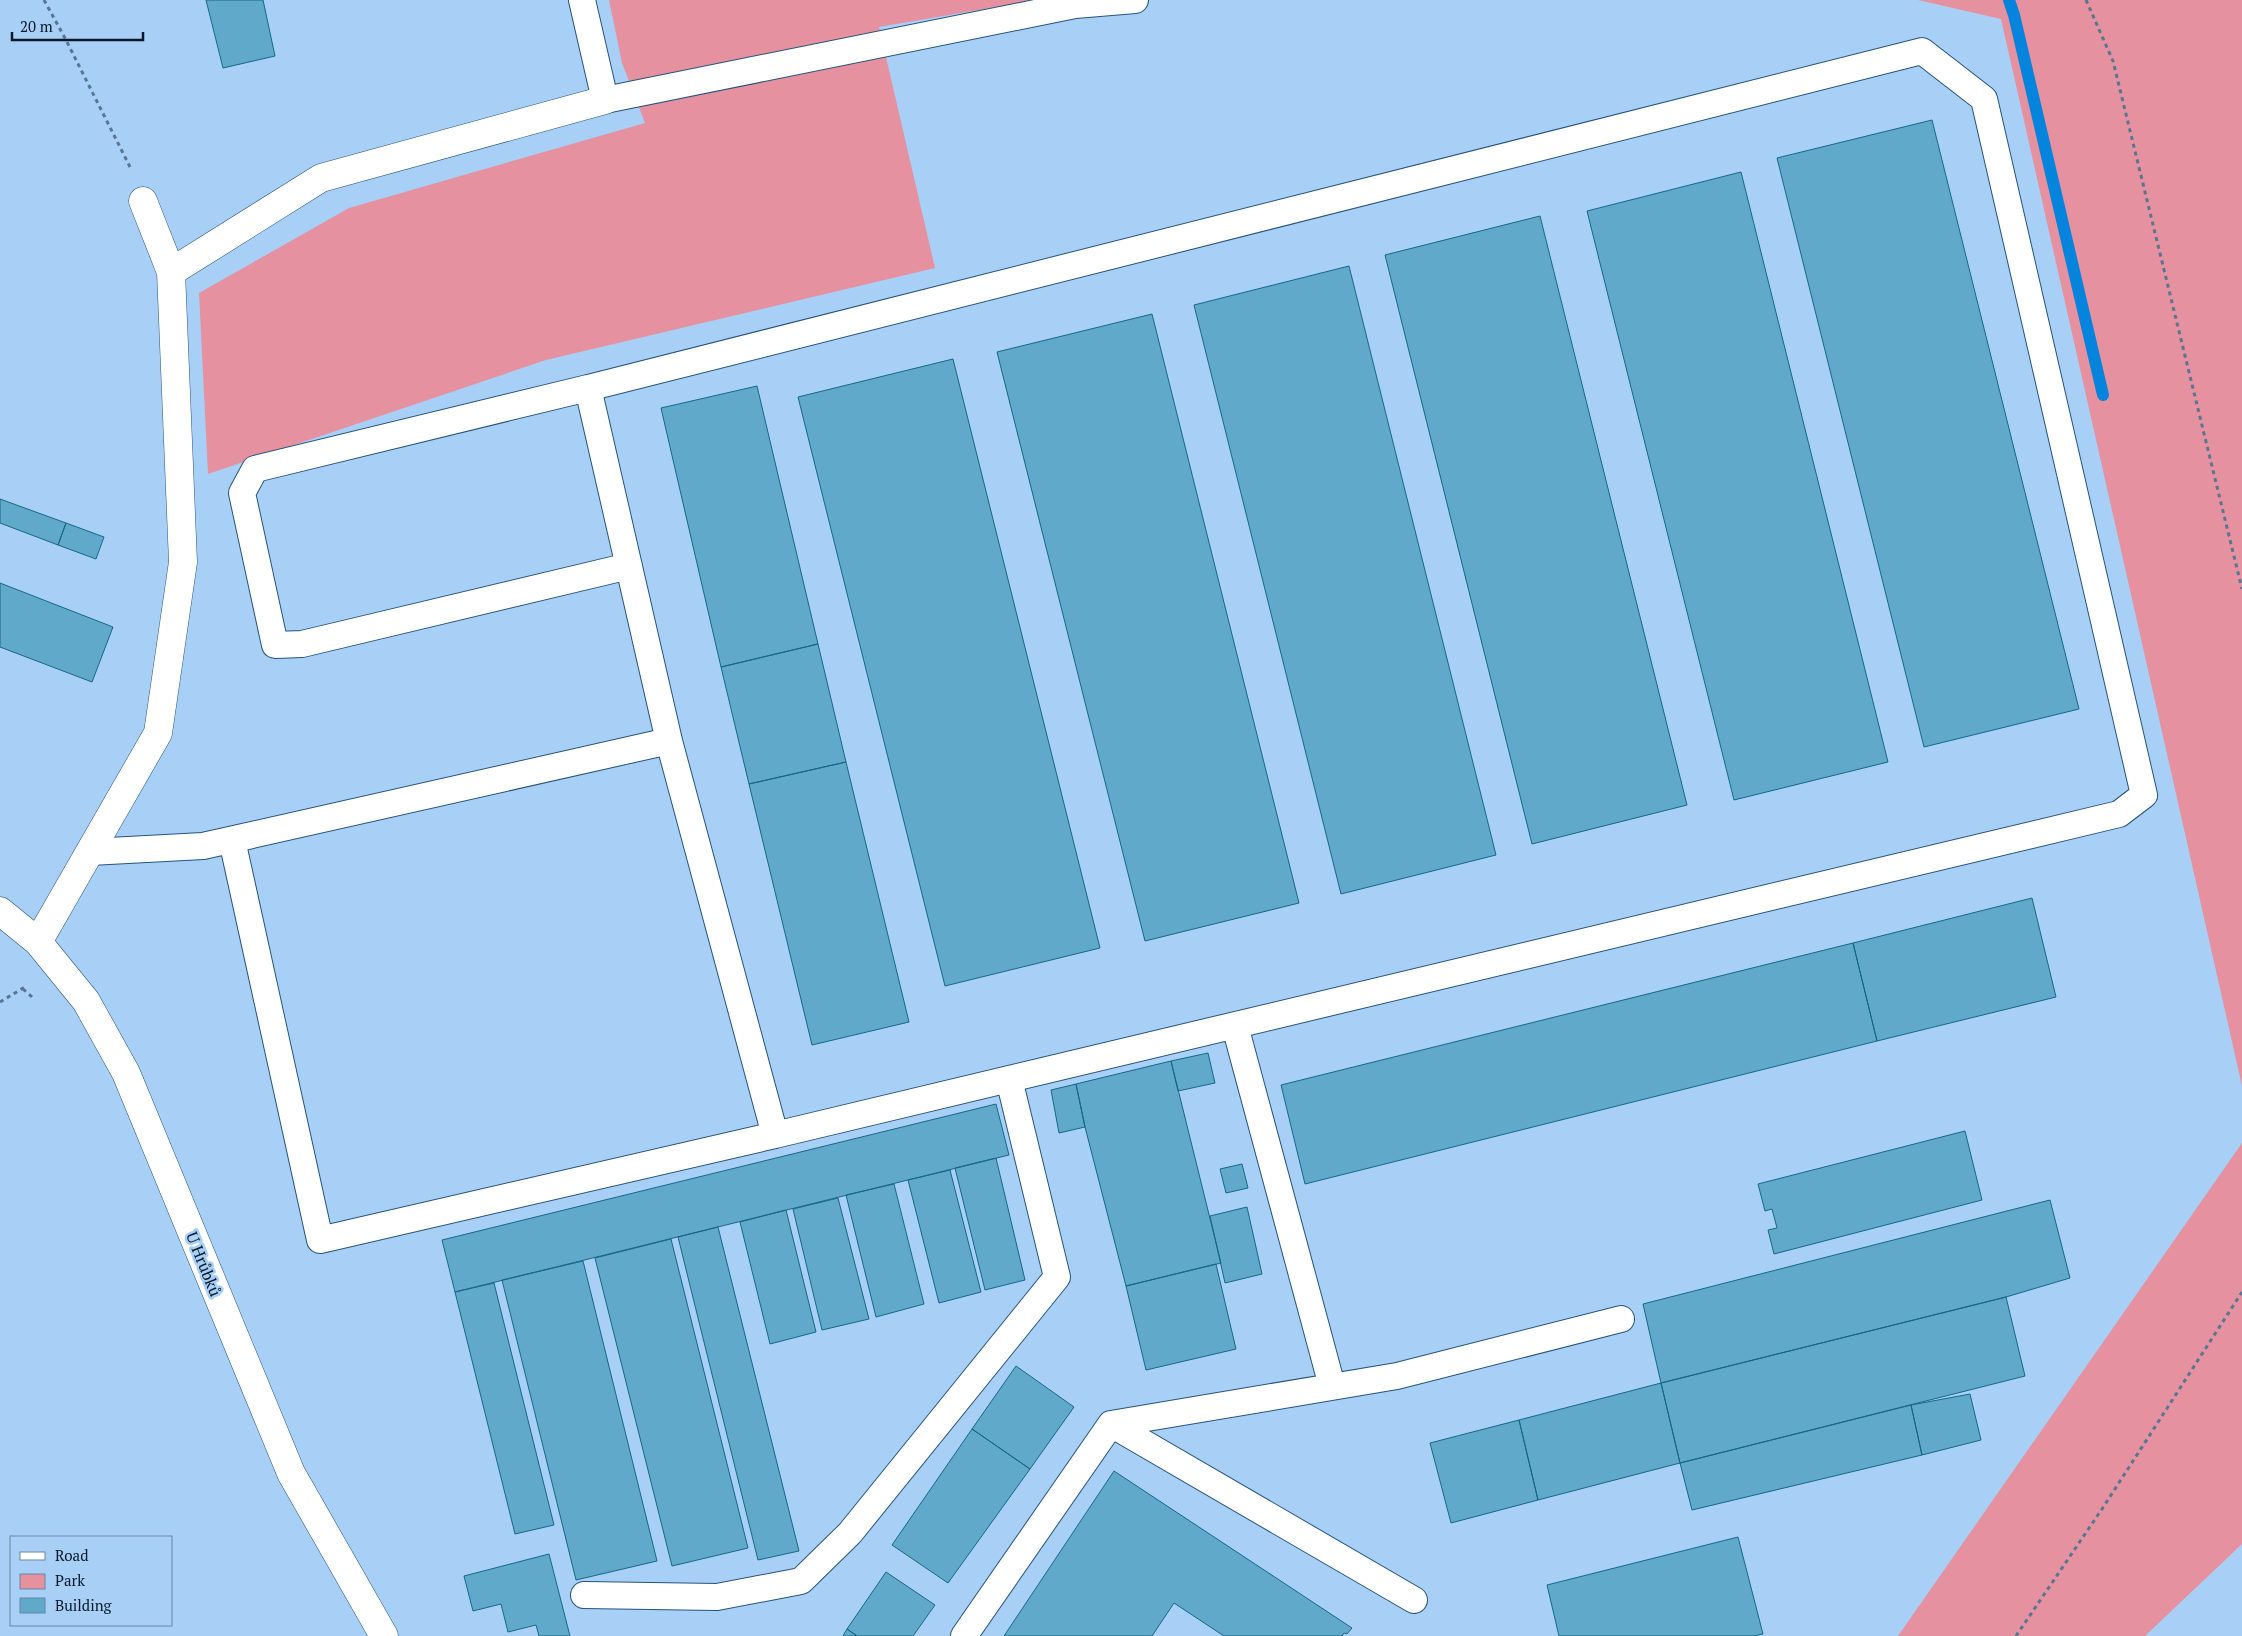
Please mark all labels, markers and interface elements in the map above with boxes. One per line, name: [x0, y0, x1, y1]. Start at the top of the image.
scale bar: [12, 10, 144, 42]
text: 20 m: [20, 16, 53, 36]
street label: U Hrůbků: [181, 1228, 227, 1300]
legend: [10, 1536, 172, 1626]
text: Road: [55, 1545, 88, 1565]
text: Park: [55, 1570, 85, 1590]
text: Building: [55, 1595, 113, 1615]

